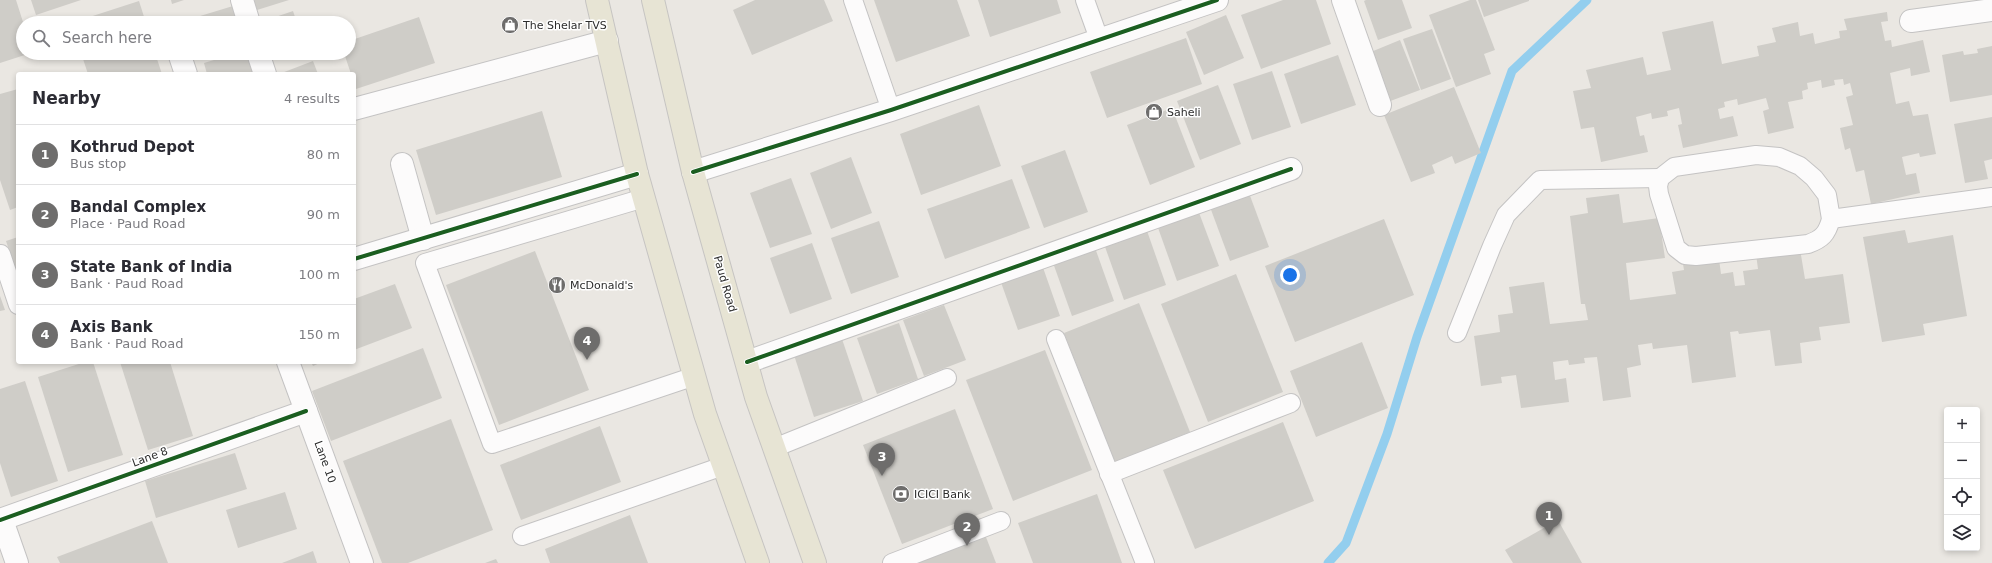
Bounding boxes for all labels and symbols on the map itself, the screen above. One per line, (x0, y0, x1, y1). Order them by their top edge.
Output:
shop icon: The Shelar TVS (500, 15, 520, 35)
place label: The Shelar TVS (522, 19, 607, 32)
shop icon: Saheli (1144, 102, 1164, 122)
place label: Saheli (1167, 106, 1201, 119)
street label: Paud Road (711, 254, 739, 314)
your location (1280, 265, 1300, 285)
restaurant icon: McDonald's (547, 275, 567, 295)
place label: McDonald's (570, 279, 634, 292)
pin: 4 (574, 327, 600, 360)
street label: Lane 10 (311, 439, 339, 485)
pin: 3 (869, 443, 895, 476)
street label: Lane 8 (130, 445, 170, 469)
bank icon: ICICI Bank (891, 484, 911, 504)
place label: ICICI Bank (914, 488, 971, 501)
pin: 1 (1536, 502, 1562, 535)
pin: 2 (954, 513, 980, 546)

